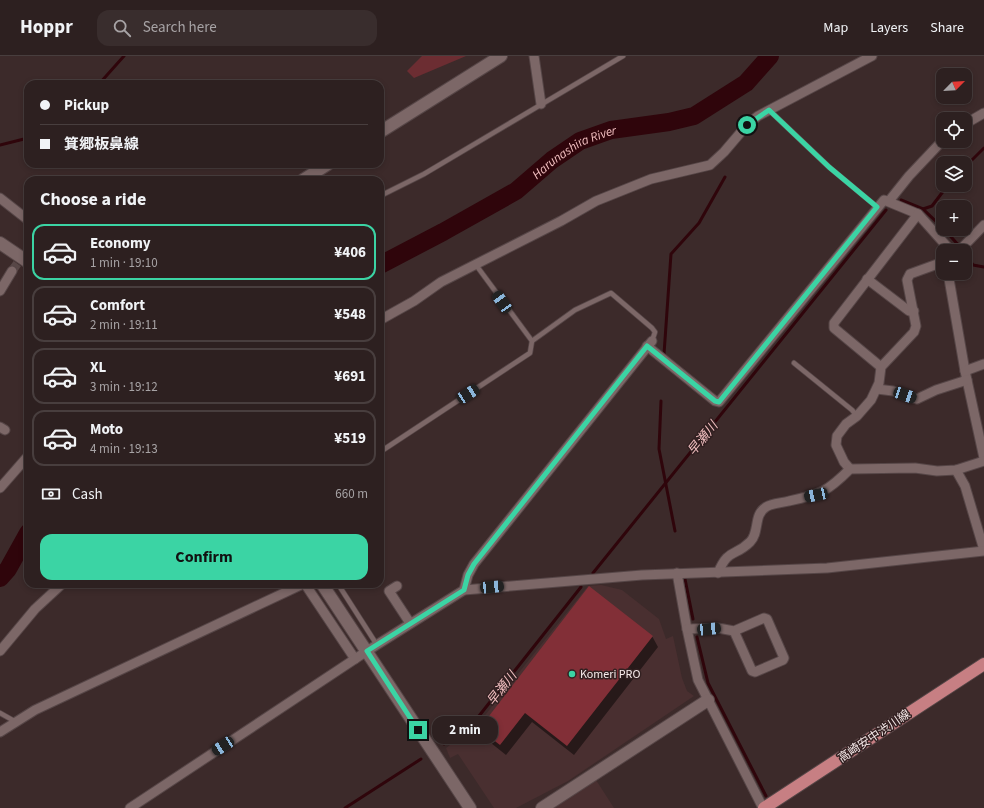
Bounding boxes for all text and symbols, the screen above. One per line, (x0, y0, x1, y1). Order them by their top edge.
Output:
search box (97, 10, 377, 46)
text: Hoppr (20, 14, 73, 41)
icon: search (111, 17, 133, 39)
text: Search here (143, 17, 217, 38)
text: Map (823, 18, 848, 38)
text: Layers (870, 18, 908, 38)
text: Share (930, 18, 964, 38)
north arrow (936, 68, 972, 104)
map controls (936, 68, 972, 280)
text: Pickup (64, 95, 109, 116)
button: locate (936, 112, 972, 148)
route start (738, 116, 756, 134)
water label: Harunashira River (528, 121, 618, 183)
text: 箕郷板鼻線 (64, 134, 139, 155)
button: layers (936, 156, 972, 192)
text: Choose a ride (40, 187, 146, 212)
button: + (936, 200, 972, 236)
text: Economy (90, 233, 151, 254)
icon: car (42, 234, 78, 270)
text: ¥406 (334, 242, 366, 263)
button: − (936, 244, 972, 280)
text: 1 min · 19:10 (90, 254, 158, 272)
car (490, 289, 514, 315)
text: Comfort (90, 295, 145, 316)
icon: car (42, 296, 78, 332)
text: ¥548 (334, 304, 366, 325)
text: 2 min · 19:11 (90, 316, 158, 334)
text: XL (90, 357, 106, 378)
icon: car (42, 358, 78, 394)
text: ¥691 (334, 366, 366, 387)
text: 3 min · 19:12 (90, 378, 158, 396)
car (455, 382, 481, 406)
car (892, 385, 918, 405)
water label: 早瀬川 (684, 416, 723, 459)
text: Moto (90, 419, 123, 440)
icon: car (42, 420, 78, 456)
text: ¥519 (334, 428, 366, 449)
text: 4 min · 19:13 (90, 440, 158, 458)
icon: cash (40, 483, 62, 505)
text: Cash (72, 484, 103, 505)
text: 660 m (335, 485, 368, 503)
car (803, 487, 829, 503)
button: Confirm (40, 534, 368, 580)
car (480, 580, 504, 594)
car (697, 622, 721, 636)
water label: 早瀬川 (483, 666, 522, 710)
place label: Komeri PRO (580, 666, 640, 683)
marker: Komeri PRO (567, 669, 577, 679)
street label: 高崎安中渋川線 (835, 706, 914, 767)
callout: 2 min (432, 716, 498, 744)
route end (409, 721, 427, 739)
text: 2 min (449, 721, 481, 739)
car (210, 734, 236, 758)

